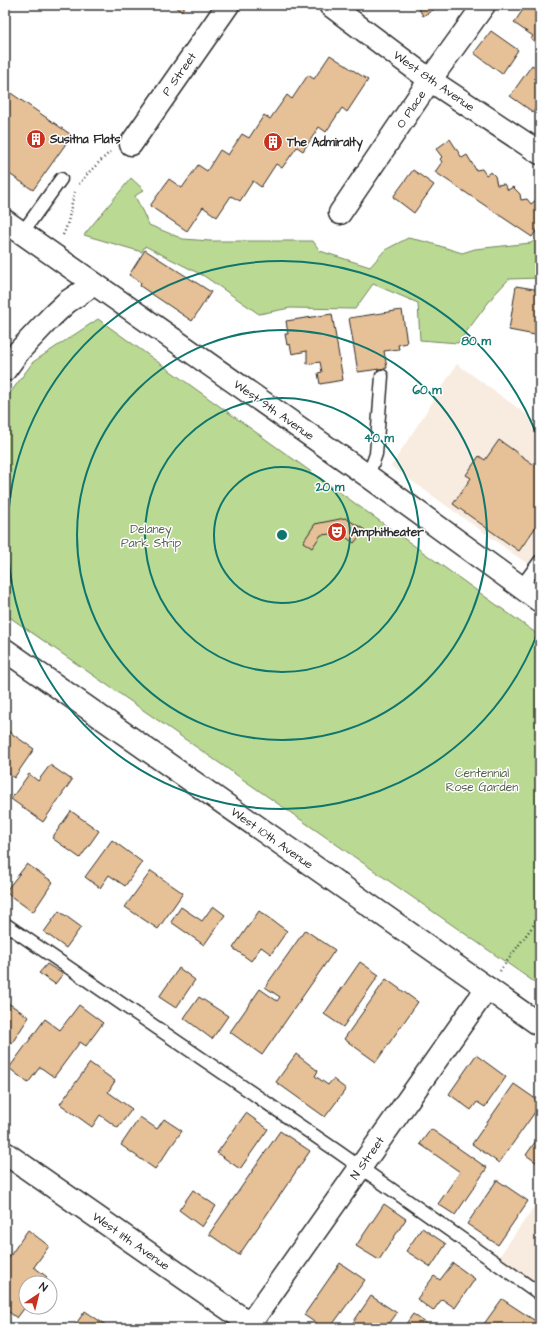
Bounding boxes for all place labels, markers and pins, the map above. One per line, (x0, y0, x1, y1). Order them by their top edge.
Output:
building icon: Susitna Flats (25, 128, 47, 150)
place label: Susitna Flats (49, 131, 121, 148)
building icon: The Admiralty (262, 131, 284, 153)
place label: The Admiralty (286, 134, 363, 152)
theatre icon: Amphitheater (326, 521, 348, 543)
place label: Amphitheater (351, 524, 424, 542)
centre of rings (275, 528, 289, 542)

